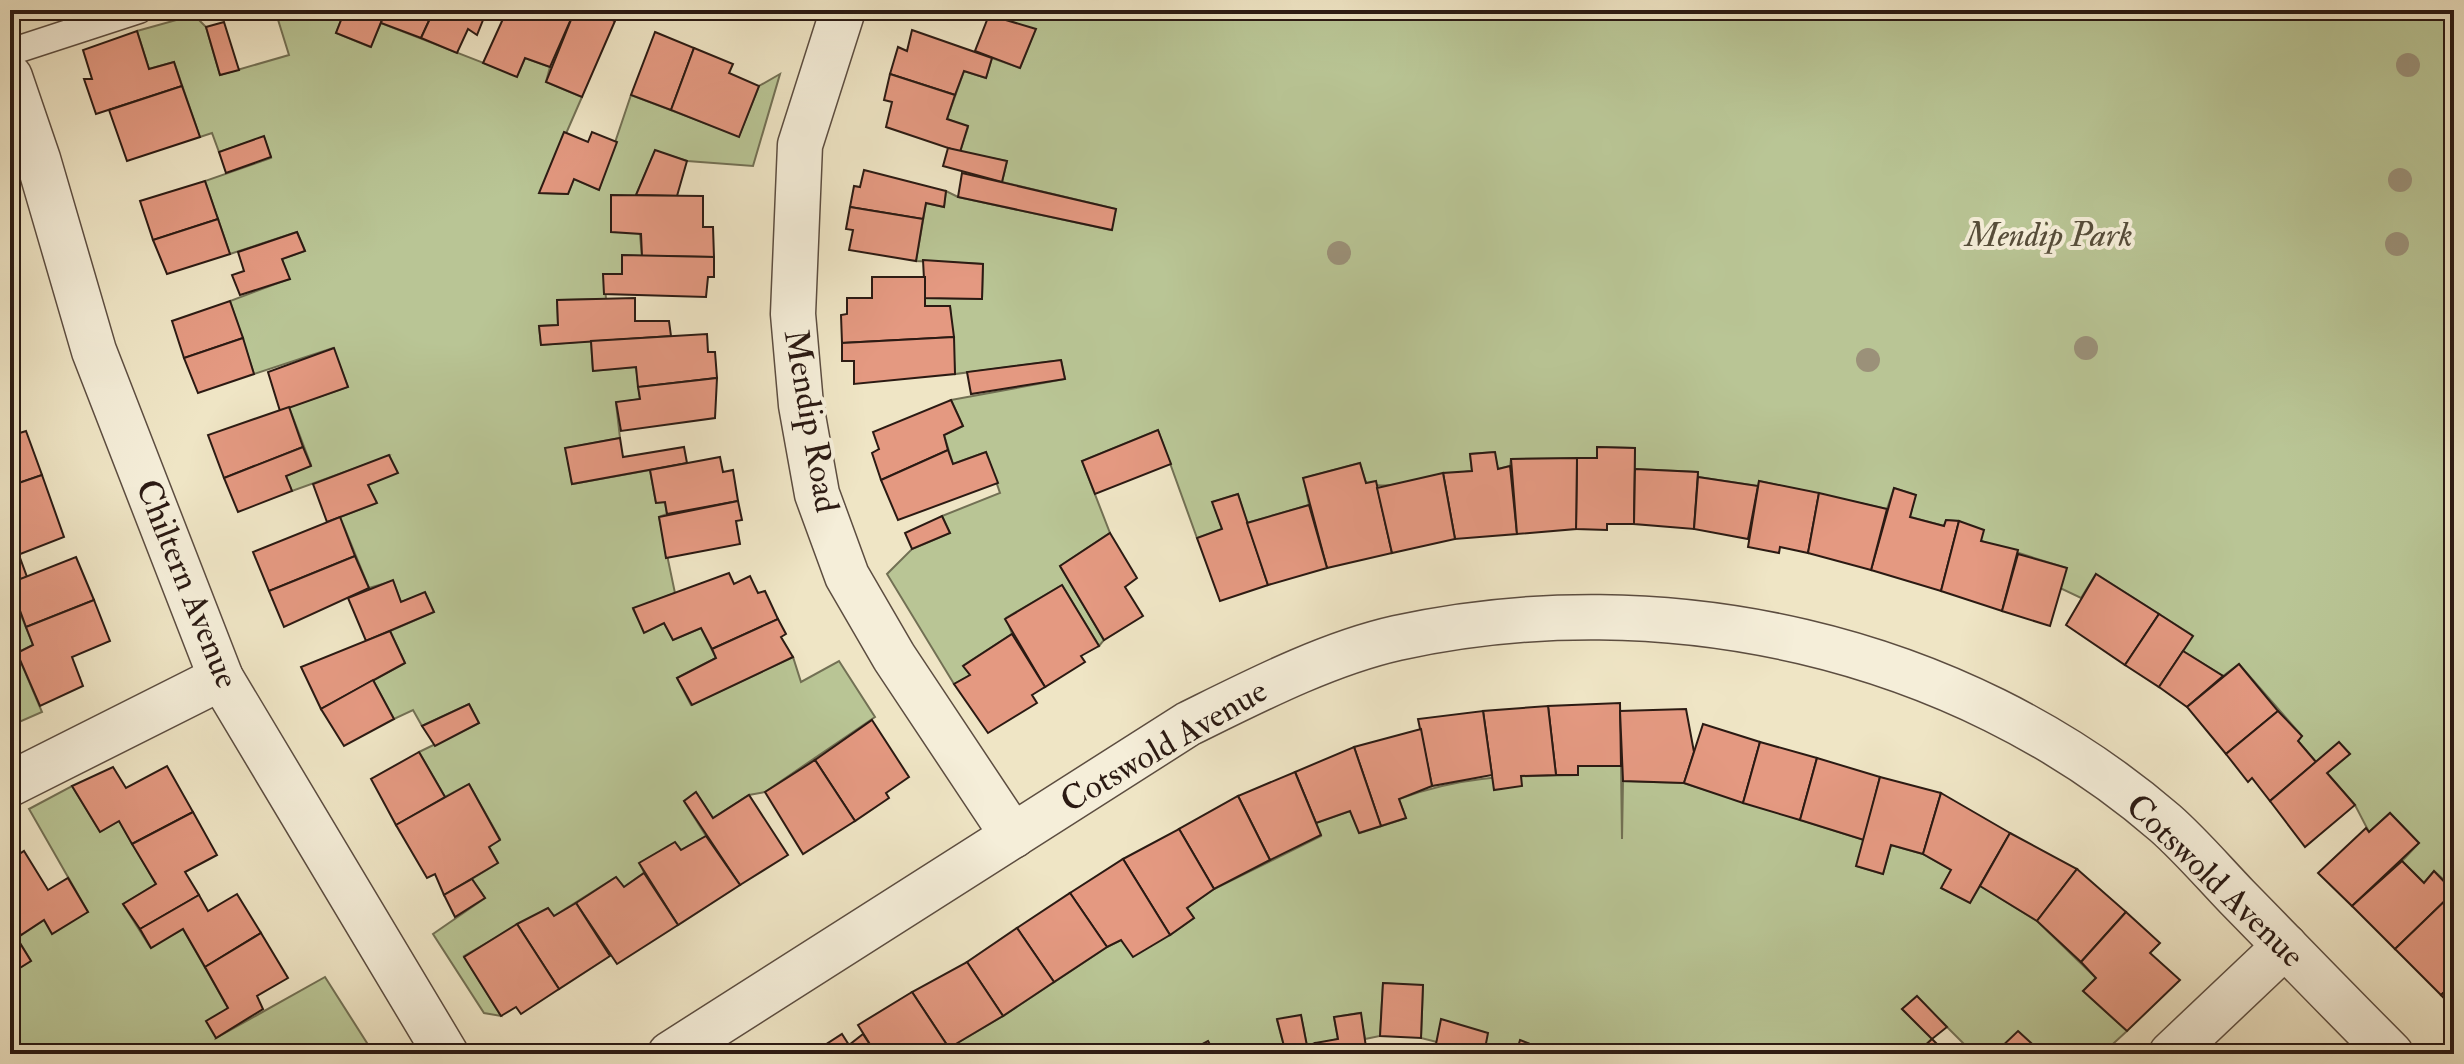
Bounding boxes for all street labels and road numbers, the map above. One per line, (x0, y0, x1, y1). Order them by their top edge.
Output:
street label: Mendip Road (774, 326, 848, 516)
street label: Chiltern Avenue (126, 473, 248, 695)
street label: Cotswold Avenue (1053, 669, 1275, 823)
street label: Cotswold Avenue (2117, 785, 2313, 977)

